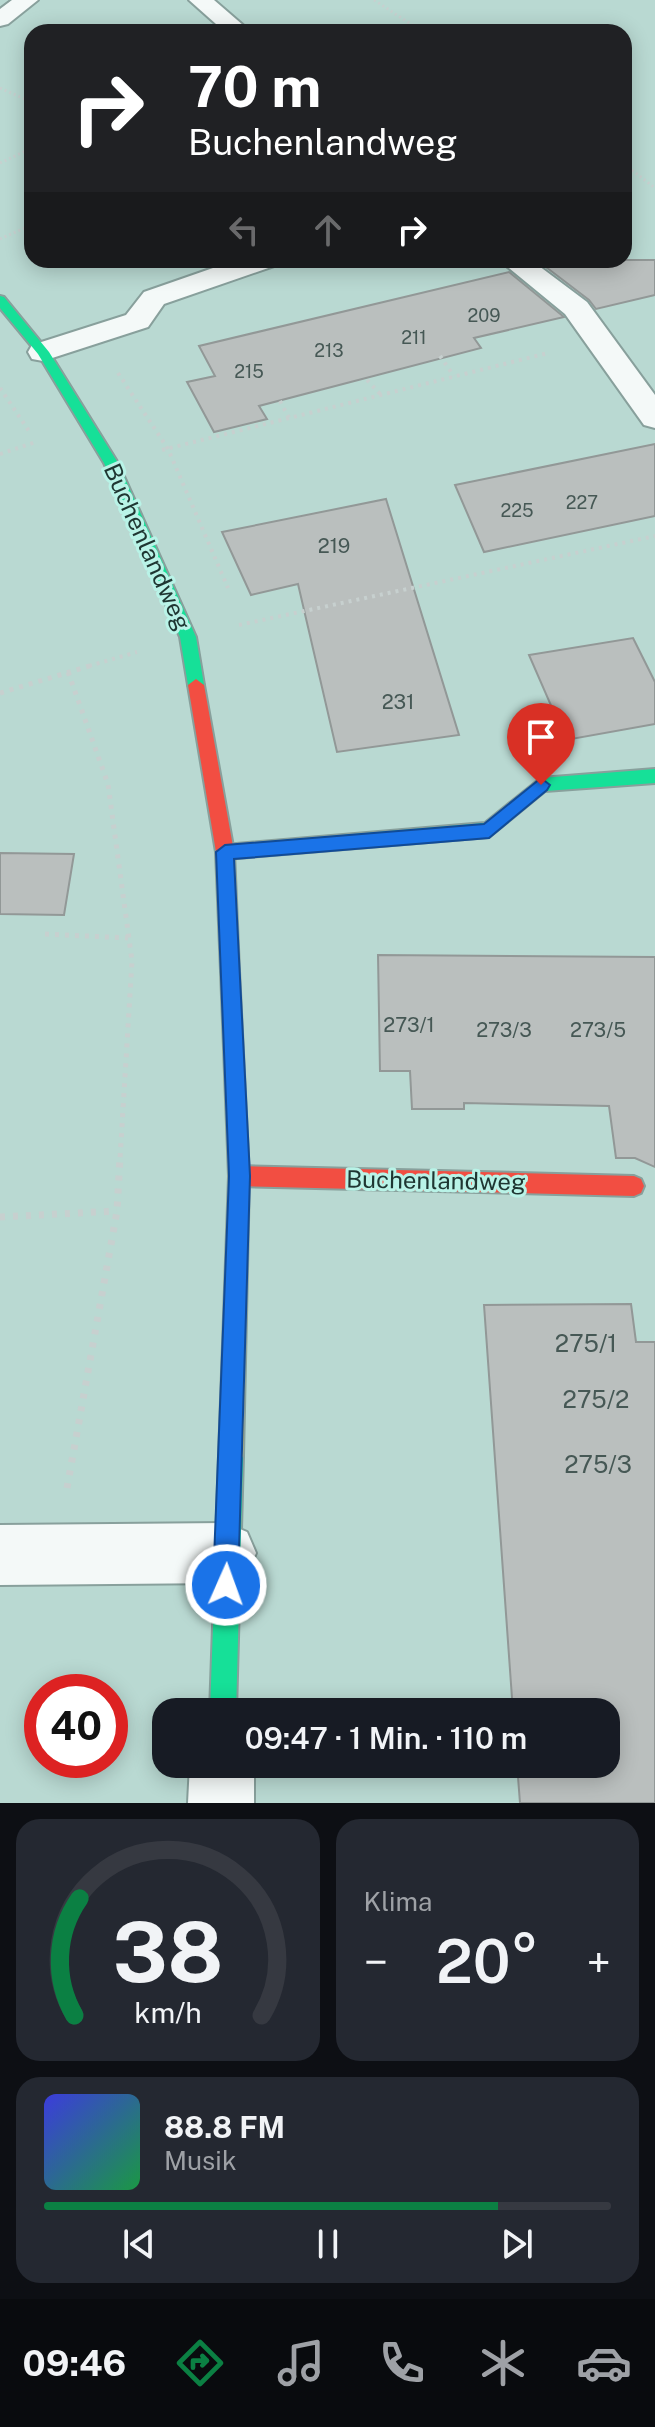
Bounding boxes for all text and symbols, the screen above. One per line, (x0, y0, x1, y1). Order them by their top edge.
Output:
text: 70 m (188, 54, 321, 120)
icon: right (56, 56, 160, 160)
text: Buchenlandweg (188, 121, 458, 163)
icon: left (222, 208, 266, 252)
icon: ahead (306, 208, 350, 252)
icon: right (390, 208, 434, 252)
house number: 209 (468, 305, 500, 326)
house number: 211 (401, 327, 427, 348)
house number: 213 (314, 340, 344, 361)
house number: 215 (234, 361, 264, 382)
street label: Buchenlandweg (99, 459, 197, 634)
house number: 227 (566, 492, 598, 513)
house number: 225 (501, 500, 534, 521)
house number: 219 (318, 534, 350, 558)
house number: 231 (382, 690, 414, 714)
pin (507, 703, 575, 785)
icon: arrive (519, 715, 563, 759)
house number: 273/1 (383, 1013, 435, 1037)
house number: 273/3 (476, 1018, 532, 1042)
house number: 273/5 (570, 1018, 626, 1042)
street label: Buchenlandweg (346, 1164, 526, 1196)
house number: 275/1 (555, 1329, 617, 1357)
house number: 275/2 (563, 1385, 629, 1413)
house number: 275/3 (564, 1450, 632, 1478)
position arrow (184, 1543, 268, 1627)
speed limit sign: 40 (24, 1674, 128, 1778)
text: 09:47 · 1 Min. · 110 m (245, 1720, 527, 1756)
text: Klima (364, 1886, 432, 1917)
text: 38 (112, 1903, 223, 2001)
text: 20° (436, 1926, 539, 1997)
text: − (364, 1936, 388, 1988)
text: + (587, 1936, 611, 1988)
text: km/h (134, 1996, 201, 2029)
text: 88.8 FM (164, 2109, 285, 2145)
text: Musik (164, 2145, 236, 2176)
icon: previous (117, 2222, 161, 2266)
icon: pause (306, 2222, 350, 2266)
icon: next (495, 2222, 539, 2266)
icon: directions (172, 2335, 228, 2391)
icon: music (273, 2335, 329, 2391)
icon: phone (374, 2335, 430, 2391)
icon: climate (475, 2335, 531, 2391)
icon: car (576, 2335, 632, 2391)
text: 09:46 (23, 2342, 126, 2384)

